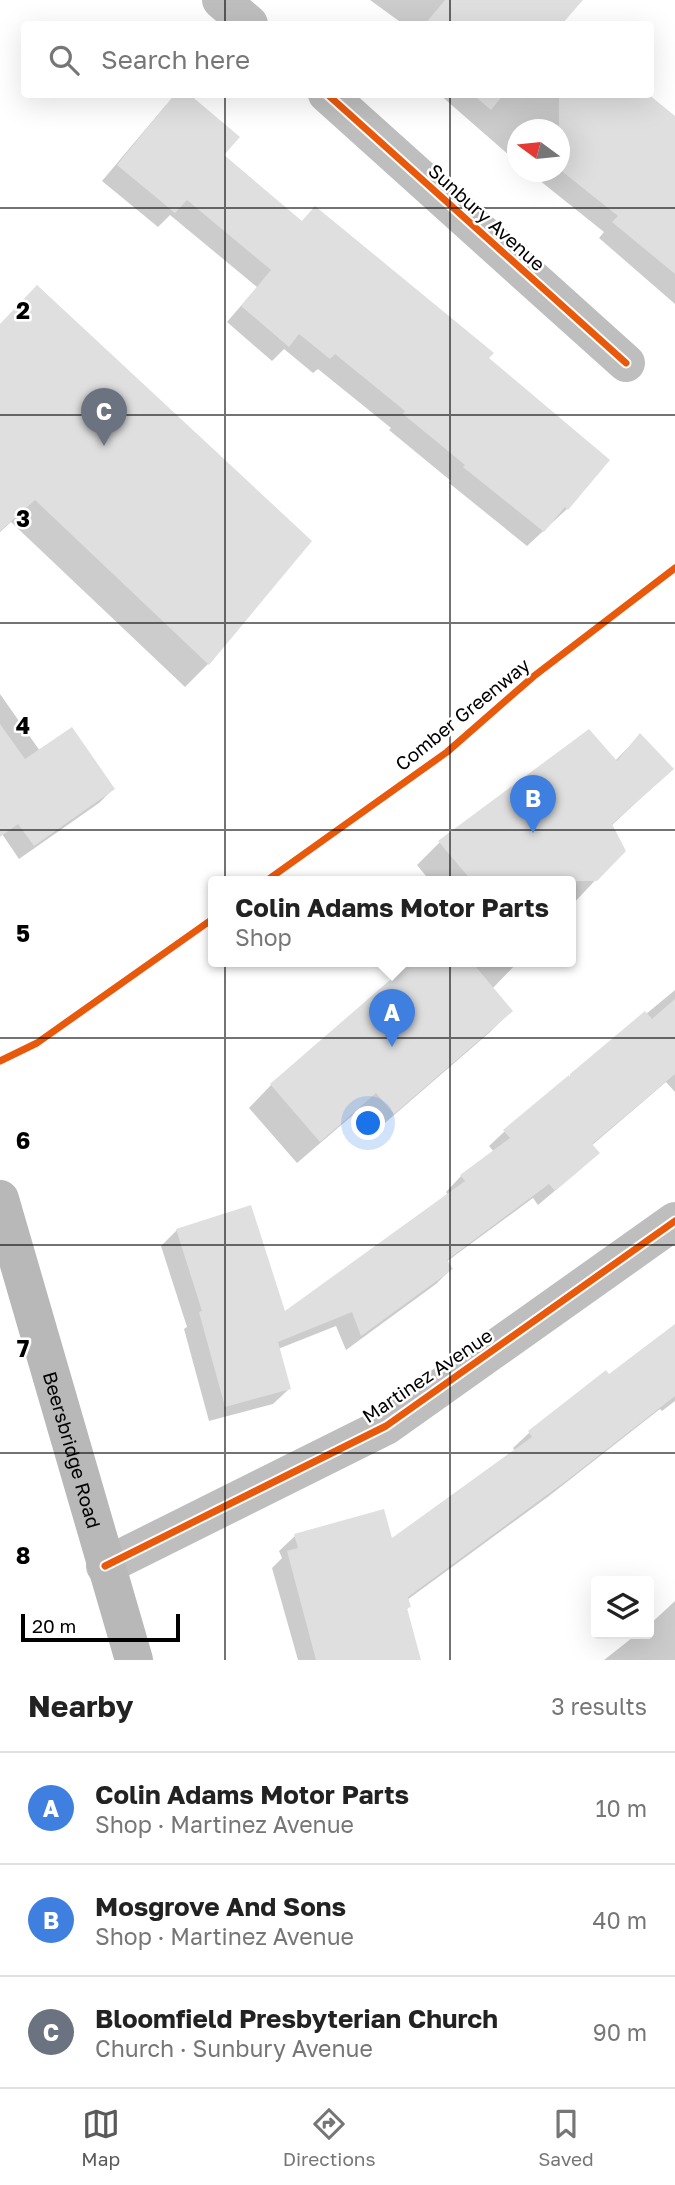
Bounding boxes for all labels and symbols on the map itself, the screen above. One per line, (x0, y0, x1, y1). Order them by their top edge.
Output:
north arrow (507, 119, 570, 182)
street label: Sunbury Avenue (424, 159, 550, 275)
text: 2 (16, 296, 30, 324)
pin: C (81, 388, 127, 446)
text: 3 (16, 504, 30, 532)
street label: Comber Greenway (390, 653, 534, 775)
text: 4 (16, 711, 30, 739)
pin: B (510, 775, 556, 833)
text: 5 (16, 919, 30, 947)
pin: A (369, 989, 415, 1047)
your location (351, 1106, 385, 1140)
text: 6 (16, 1126, 30, 1154)
street label: Martinez Avenue (358, 1323, 496, 1427)
text: 7 (17, 1334, 29, 1362)
street label: Beersbridge Road (39, 1369, 107, 1531)
text: 8 (16, 1541, 30, 1569)
scale bar (21, 1611, 180, 1643)

